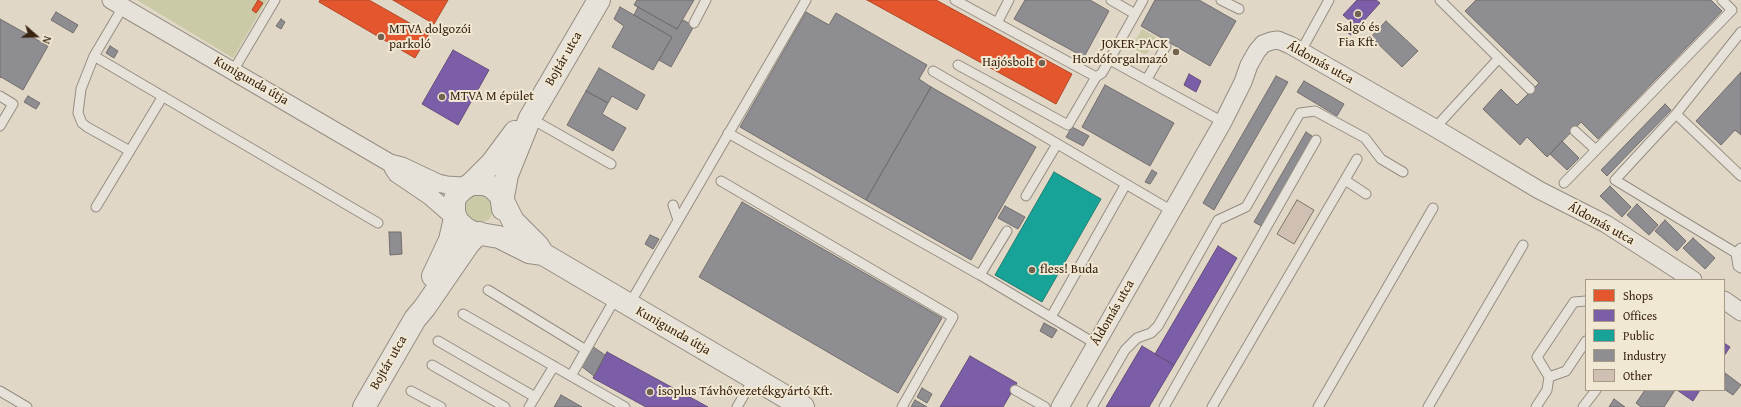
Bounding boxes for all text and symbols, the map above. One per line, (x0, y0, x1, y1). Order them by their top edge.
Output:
marker: Salgó és Fia Kft. (1353, 9, 1363, 19)
north arrow (16, 16, 56, 56)
place label: Salgó és Fia Kft. (1336, 20, 1380, 51)
place label: MTVA dolgozói parkoló (389, 22, 471, 53)
street label: Bojtár utca (542, 29, 586, 89)
marker: MTVA dolgozói parkoló (376, 32, 386, 42)
text: N (39, 34, 56, 46)
place label: JOKER-PACK Hordóforgalmazó (1072, 37, 1168, 68)
street label: Áldomás utca (1284, 38, 1356, 88)
marker: JOKER-PACK Hordóforgalmazó (1171, 47, 1181, 57)
street label: Kunigunda útja (211, 53, 291, 109)
place label: Hajósbolt (982, 55, 1034, 71)
marker: Hajósbolt (1037, 58, 1047, 68)
place label: MTVA M épület (450, 89, 534, 105)
marker: MTVA M épület (437, 92, 447, 102)
street label: Áldomás utca (1565, 199, 1637, 249)
place label: fless! Buda (1040, 262, 1098, 278)
marker: fless! Buda (1027, 265, 1037, 275)
street label: Áldomás utca (1088, 277, 1138, 349)
legend (1585, 279, 1725, 391)
text: Shops (1623, 287, 1653, 304)
street label: Kunigunda útja (633, 303, 713, 359)
text: Offices (1623, 307, 1657, 324)
text: Public (1623, 327, 1654, 344)
street label: Bojtár utca (367, 333, 411, 393)
text: Industry (1623, 347, 1666, 364)
text: Other (1623, 367, 1652, 384)
place label: isoplus Távhővezetékgyártó Kft. (658, 384, 832, 400)
marker: isoplus Távhővezetékgyártó Kft. (645, 387, 655, 397)

